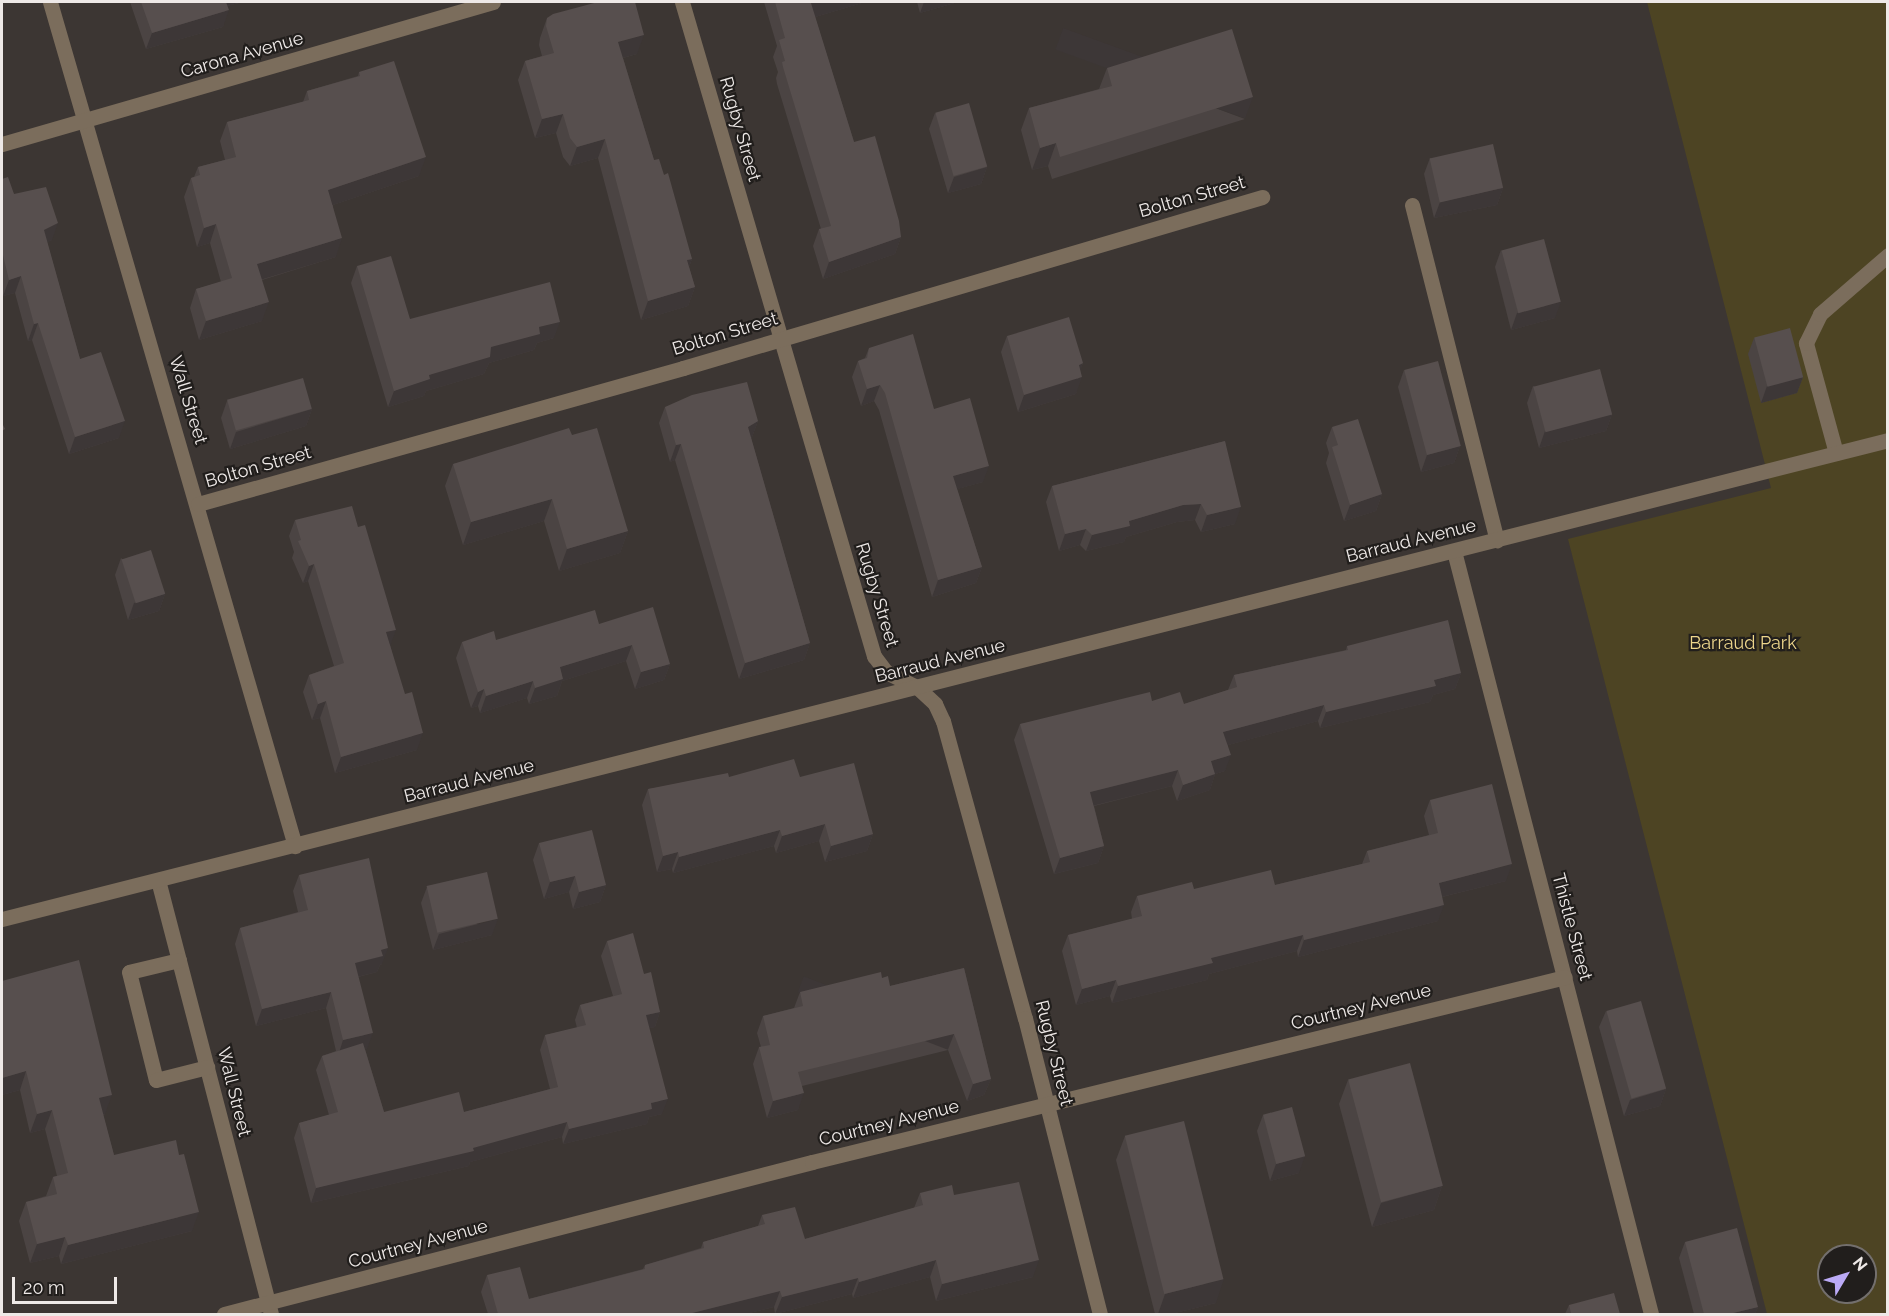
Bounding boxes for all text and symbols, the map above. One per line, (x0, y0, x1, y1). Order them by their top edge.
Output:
street label: Carona Avenue (178, 27, 306, 83)
street label: Rugby Street (715, 74, 765, 184)
street label: Bolton Street (1137, 172, 1247, 222)
street label: Bolton Street (670, 308, 780, 360)
street label: Wall Street (164, 353, 212, 447)
street label: Bolton Street (203, 442, 313, 492)
street label: Barraud Avenue (1343, 514, 1479, 568)
street label: Rugby Street (851, 540, 903, 650)
park label: Barraud Park (1689, 632, 1797, 654)
street label: Barraud Avenue (872, 634, 1008, 688)
street label: Barraud Avenue (401, 754, 537, 808)
street label: Thistle Street (1547, 871, 1597, 983)
street label: Courtney Avenue (1288, 979, 1434, 1035)
street label: Rugby Street (1030, 998, 1078, 1108)
street label: Wall Street (212, 1045, 256, 1139)
street label: Courtney Avenue (816, 1095, 962, 1151)
street label: Courtney Avenue (345, 1215, 491, 1273)
north arrow (1817, 1244, 1877, 1304)
text: N (1849, 1253, 1871, 1275)
scale bar (15, 1265, 120, 1303)
text: 20 m (23, 1277, 65, 1298)

